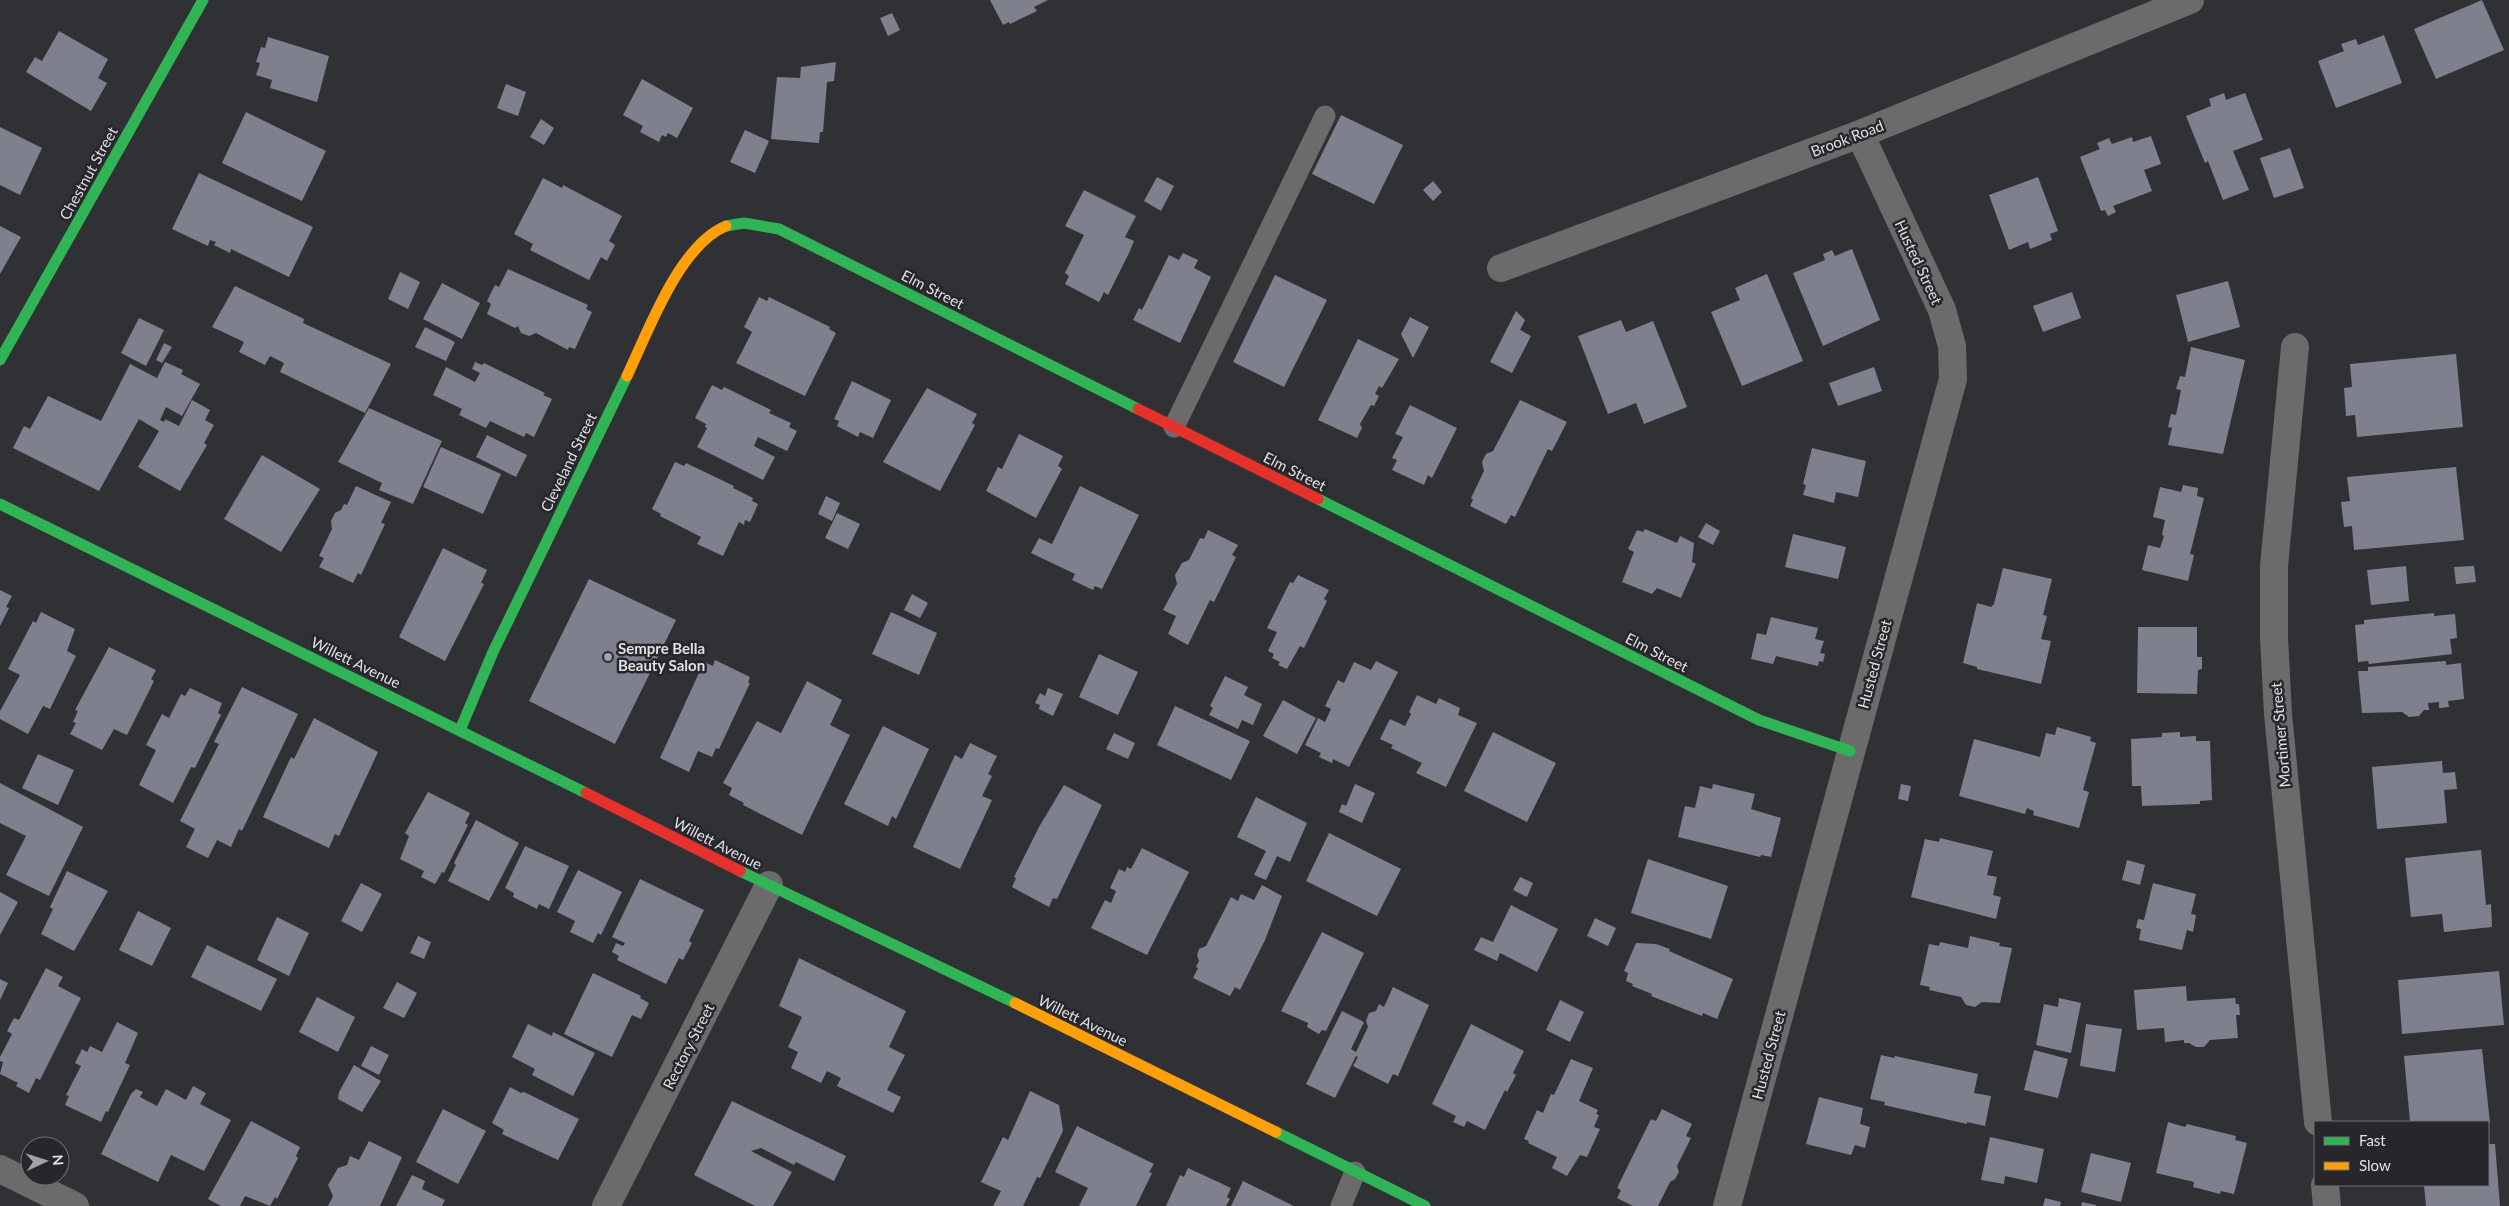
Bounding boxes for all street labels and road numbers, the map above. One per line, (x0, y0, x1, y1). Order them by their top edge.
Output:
street label: Brook Road (1808, 116, 1886, 160)
street label: Chestnut Street (55, 123, 121, 223)
street label: Husted Street (1892, 217, 1947, 308)
street label: Elm Street (899, 266, 968, 313)
street label: Cleveland Street (536, 409, 600, 514)
street label: Elm Street (1261, 448, 1330, 495)
street label: Husted Street (1854, 617, 1895, 710)
street label: Elm Street (1623, 629, 1692, 676)
street label: Willett Avenue (308, 633, 404, 691)
street label: Mortimer Street (2266, 681, 2294, 788)
street label: Willett Avenue (671, 813, 765, 873)
street label: Willett Avenue (1035, 991, 1131, 1049)
street label: Rectory Street (659, 999, 718, 1092)
street label: Husted Street (1748, 1008, 1789, 1101)

